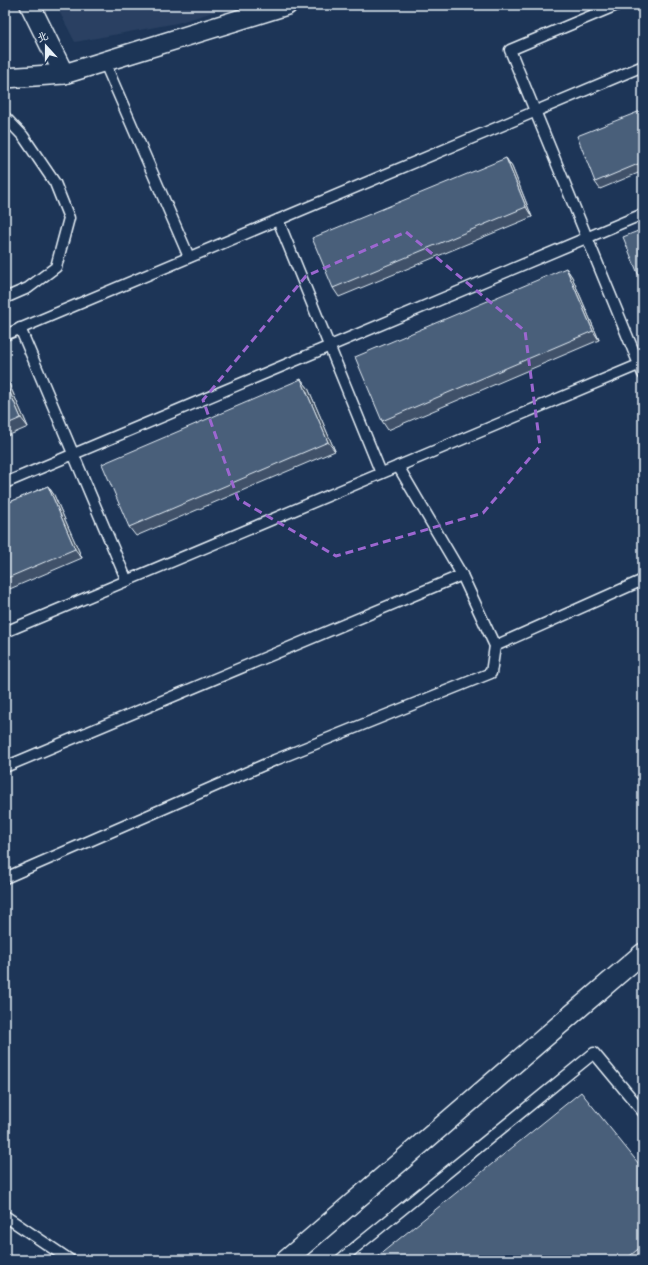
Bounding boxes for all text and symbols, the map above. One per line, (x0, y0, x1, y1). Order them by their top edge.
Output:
north arrow (26, 26, 66, 66)
text: 北 (35, 28, 50, 45)

